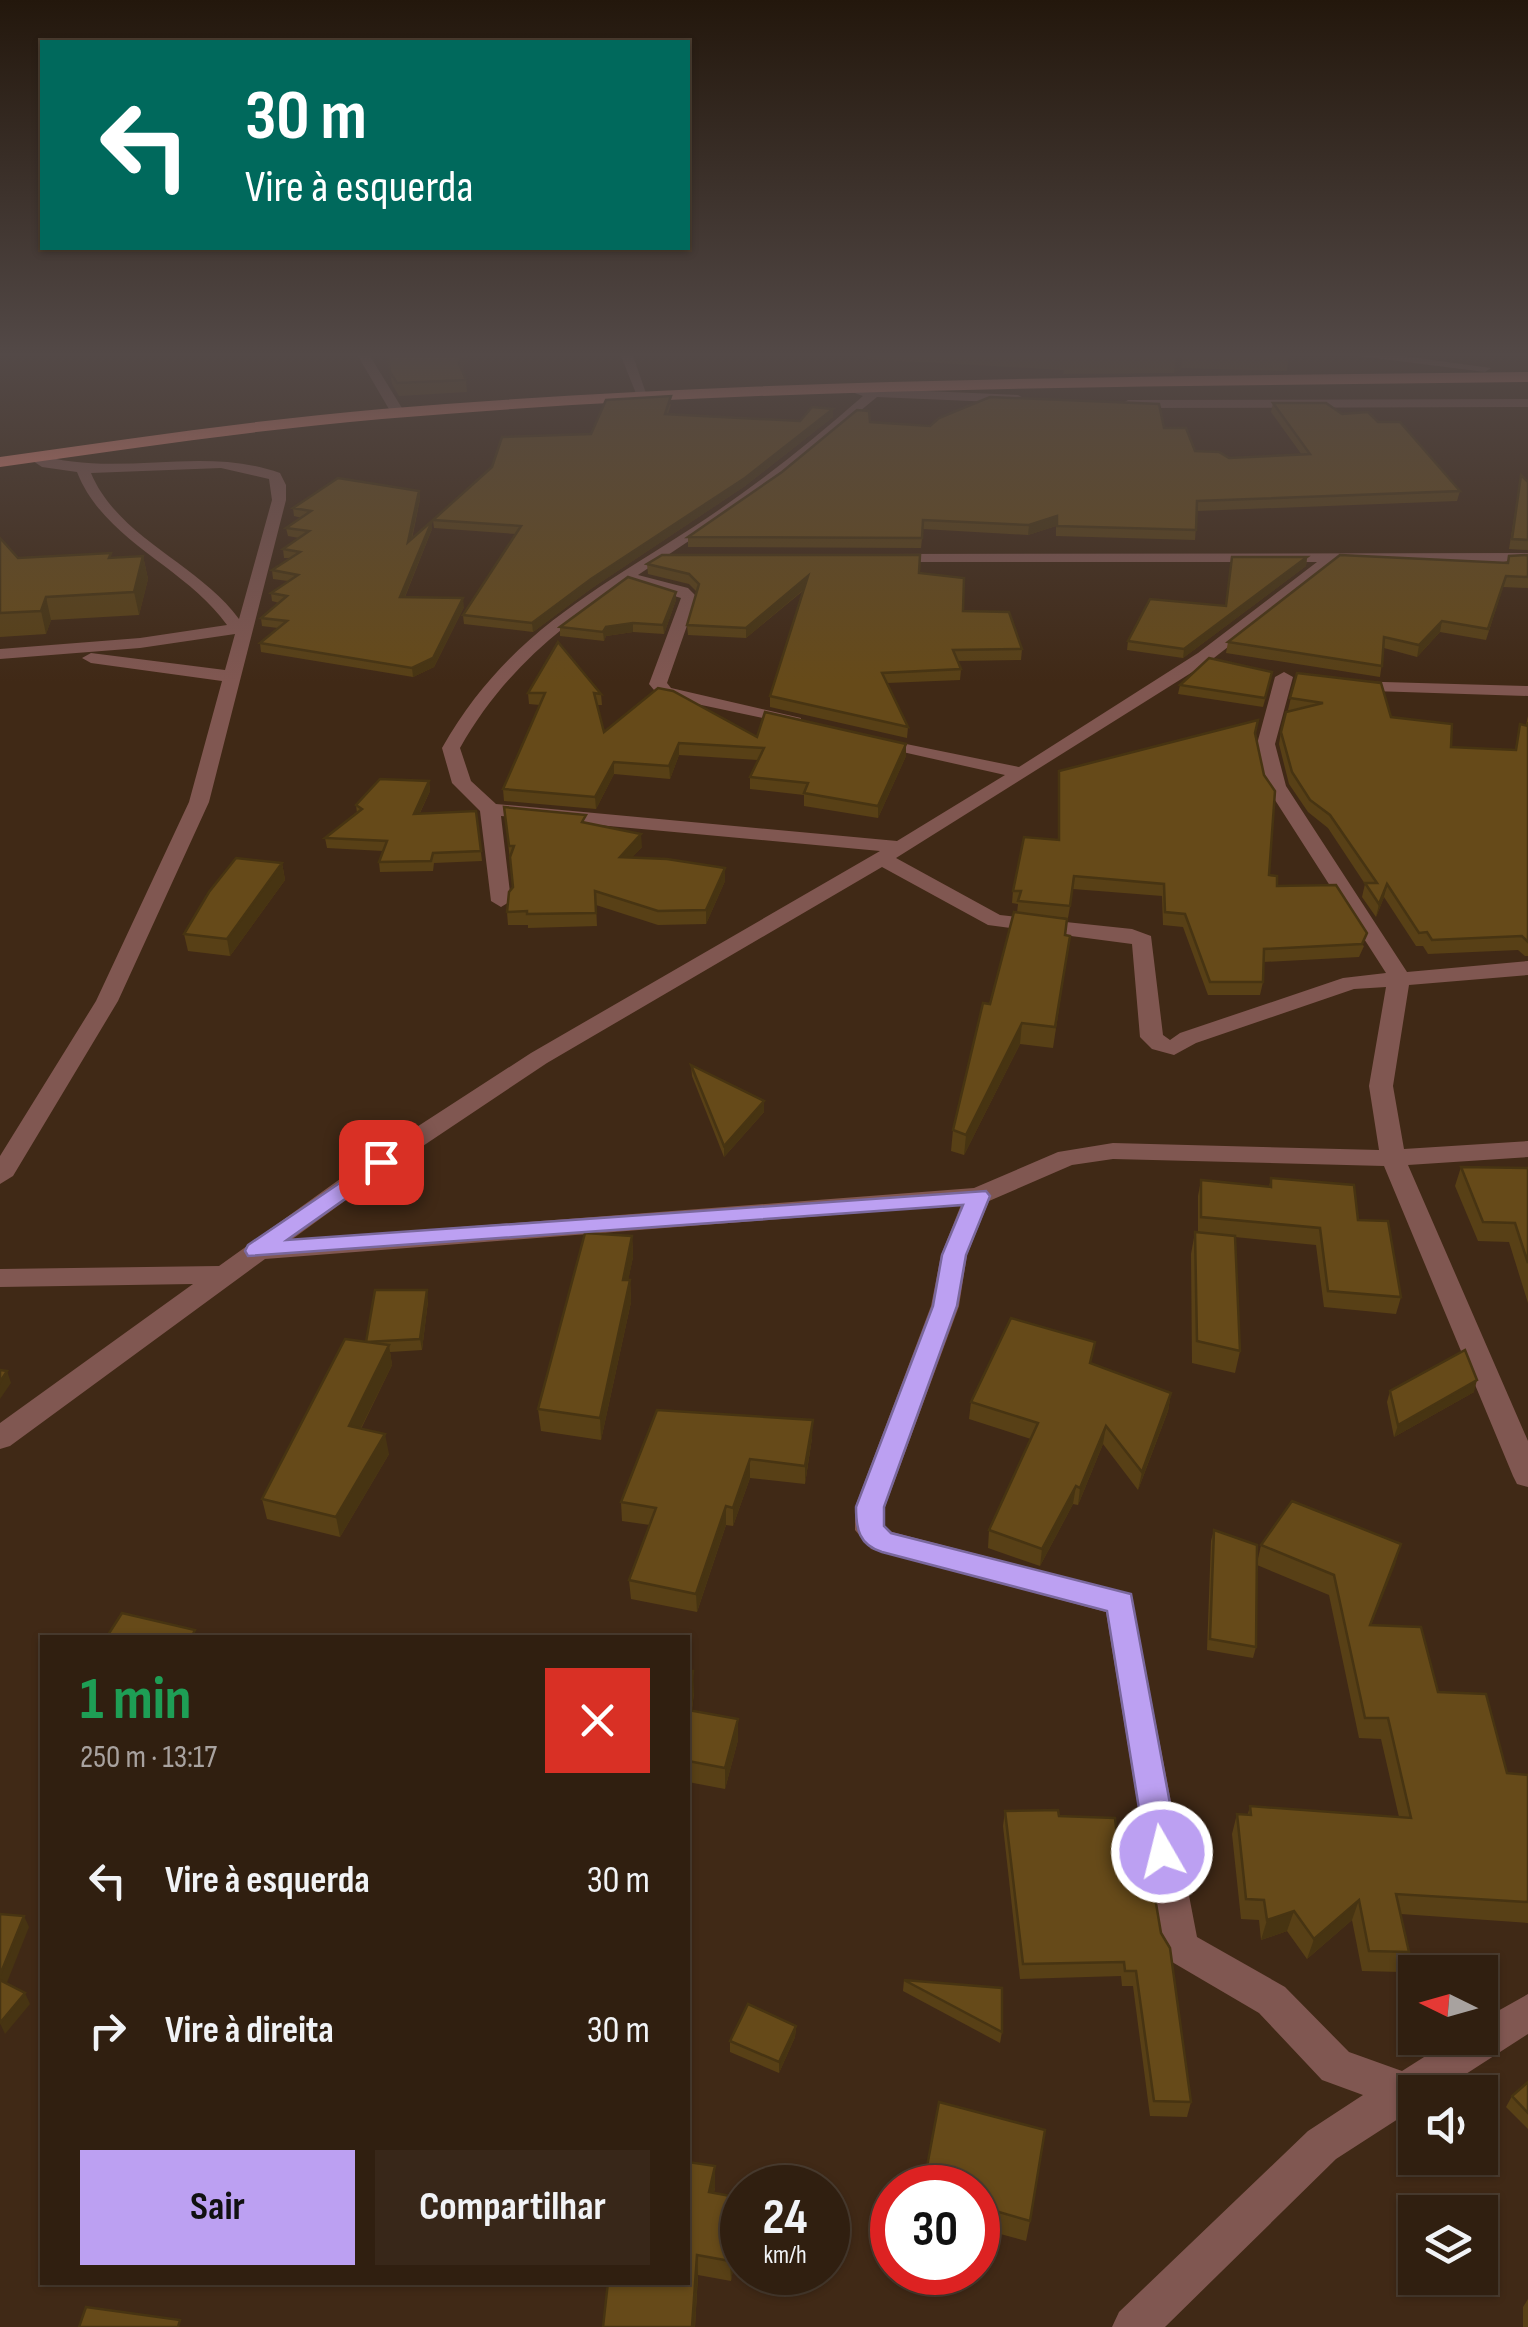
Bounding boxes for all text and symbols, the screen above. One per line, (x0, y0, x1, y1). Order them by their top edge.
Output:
text: 30 m (245, 75, 367, 159)
icon: left (80, 80, 210, 210)
text: Vire à esquerda (245, 160, 474, 215)
pin (339, 1120, 424, 1205)
icon: arrive (354, 1135, 409, 1190)
text: 1 min (80, 1664, 192, 1736)
button: close (545, 1668, 650, 1773)
text: 250 m · 13:17 (80, 1738, 217, 1777)
position arrow (1110, 1800, 1214, 1904)
icon: left (80, 1853, 135, 1908)
text: Vire à esquerda (165, 1858, 370, 1903)
text: 30 m (587, 1858, 650, 1903)
north arrow (1398, 1955, 1498, 2055)
map controls (1398, 1955, 1498, 2295)
icon: right (80, 2003, 135, 2058)
text: Vire à direita (165, 2008, 334, 2053)
text: 30 m (587, 2008, 650, 2053)
button: sound (1398, 2075, 1498, 2175)
button: Sair (80, 2150, 355, 2265)
button: Compartilhar (375, 2150, 650, 2265)
speed limit sign: 30 (870, 2165, 1000, 2295)
text: 24 (763, 2188, 807, 2248)
button: layers (1398, 2195, 1498, 2295)
text: km/h (763, 2240, 807, 2271)

